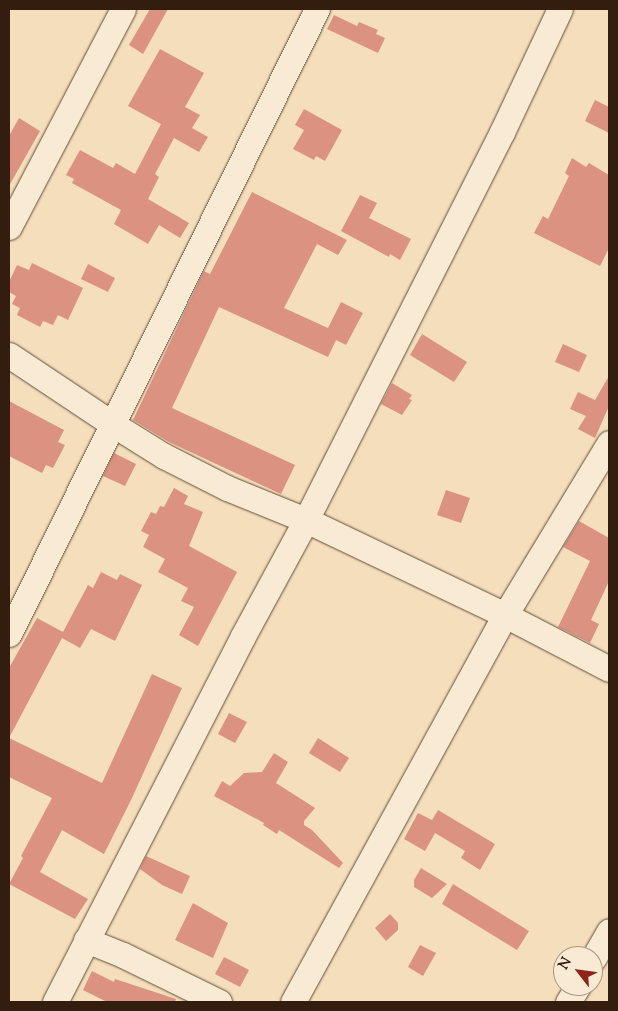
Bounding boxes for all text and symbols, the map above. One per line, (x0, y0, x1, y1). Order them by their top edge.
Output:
north arrow (553, 946, 603, 996)
text: N (554, 954, 577, 974)

